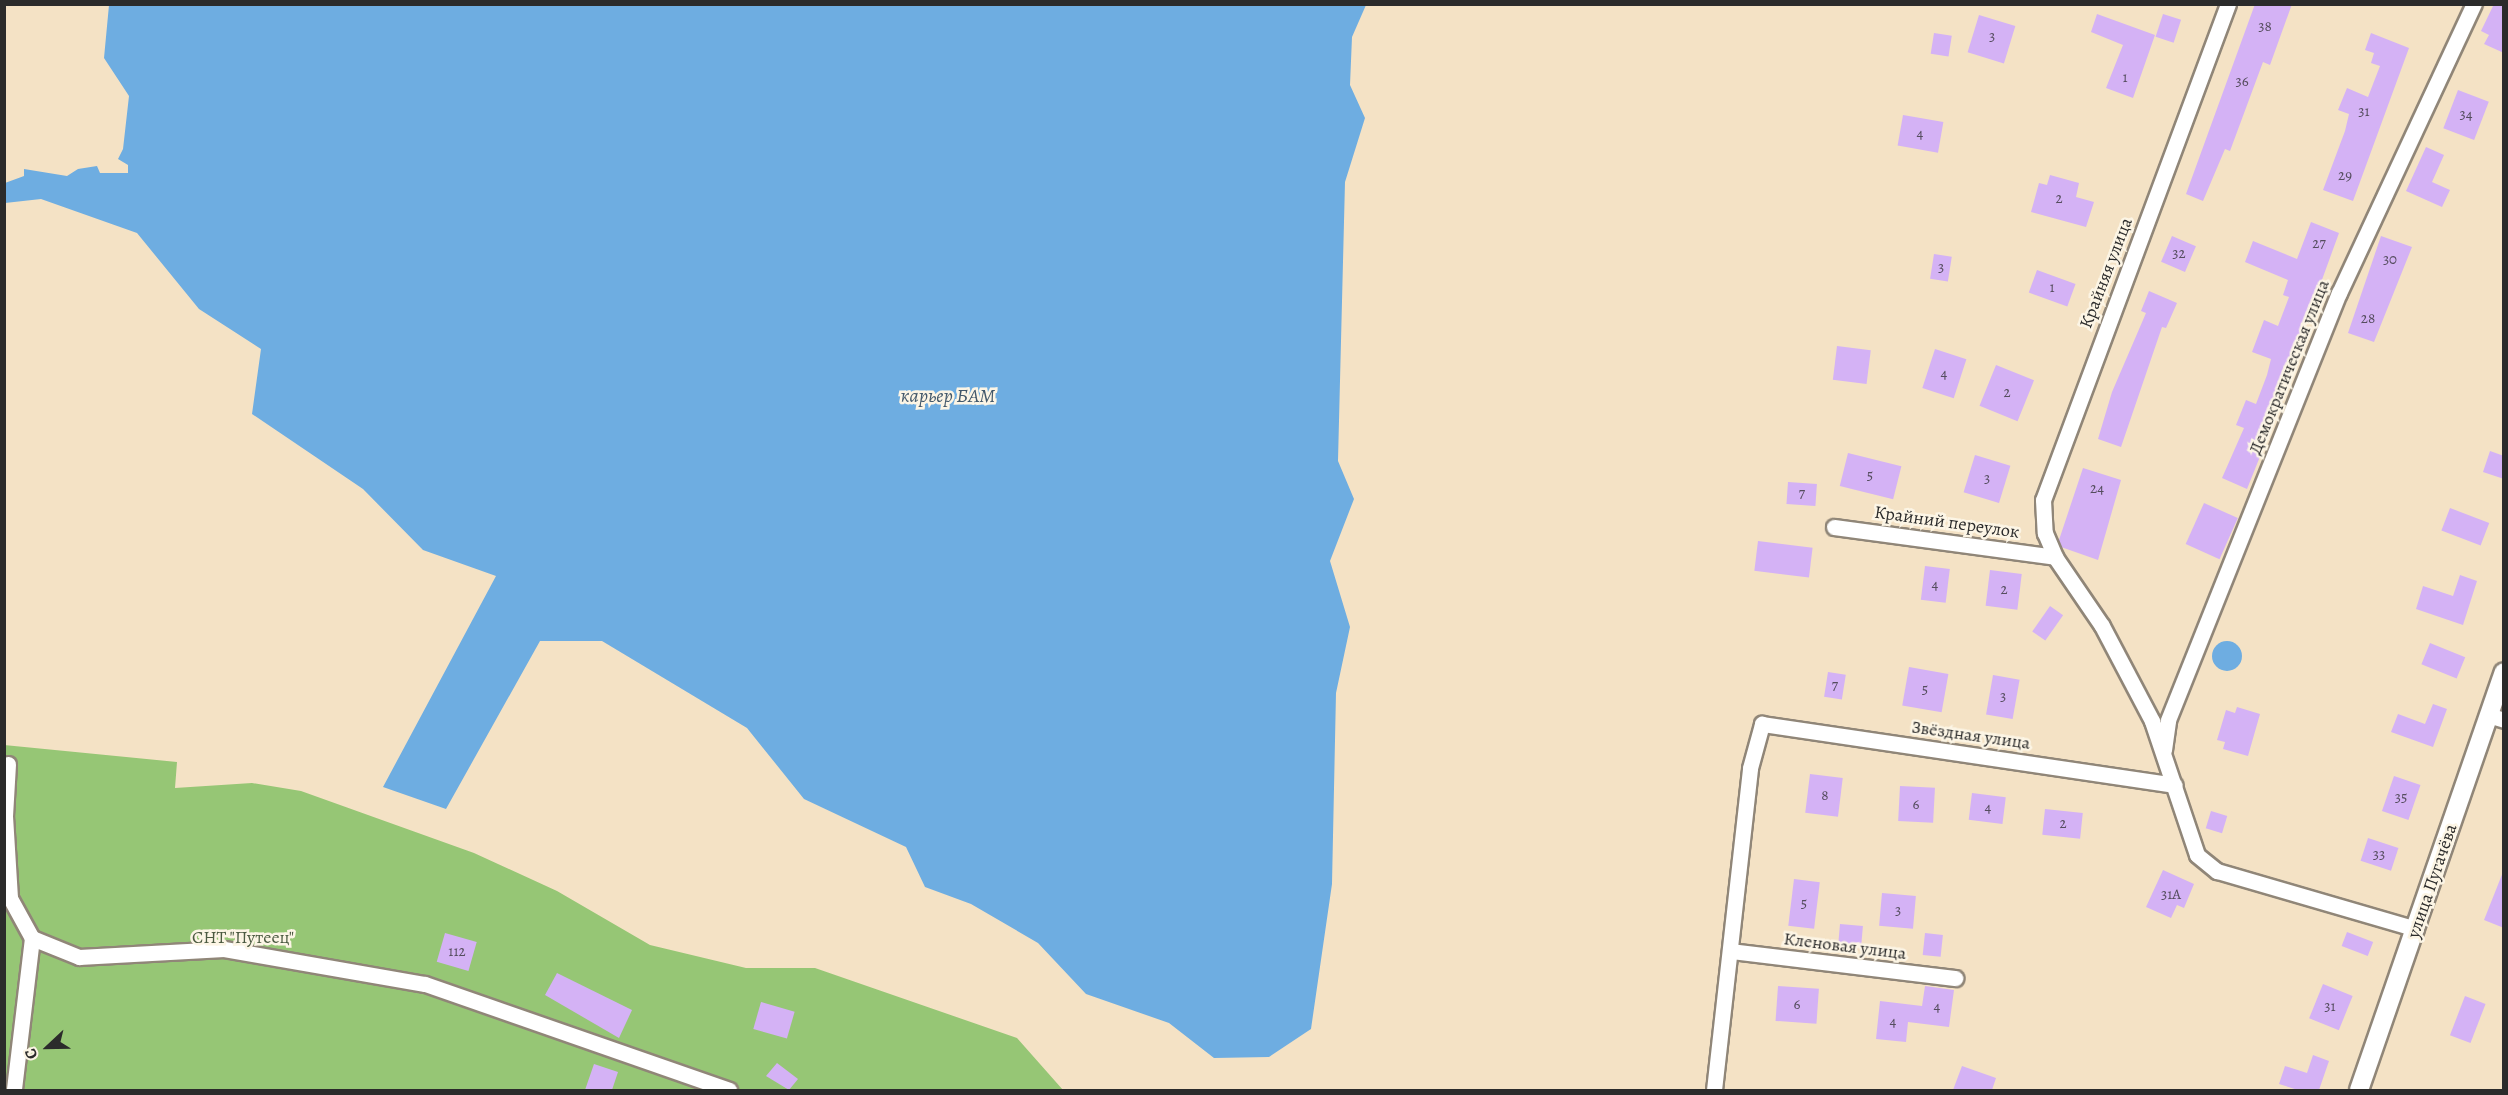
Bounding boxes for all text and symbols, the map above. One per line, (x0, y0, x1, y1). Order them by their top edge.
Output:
house number: 38 (2258, 18, 2272, 36)
house number: 3 (1989, 28, 1995, 46)
house number: 1 (2122, 69, 2128, 87)
house number: 36 (2235, 73, 2249, 91)
house number: 31 (2358, 103, 2370, 121)
house number: 34 (2459, 106, 2473, 124)
house number: 4 (1917, 125, 1923, 143)
house number: 29 (2338, 167, 2352, 185)
house number: 2 (2055, 190, 2063, 208)
street label: Крайняя улица (2075, 215, 2137, 331)
house number: 27 (2312, 235, 2326, 253)
house number: 32 (2172, 245, 2186, 263)
house number: 30 (2383, 251, 2397, 269)
house number: 3 (1938, 259, 1944, 277)
street label: Демократическая улица (2244, 276, 2334, 458)
house number: 1 (2049, 279, 2055, 297)
house number: 28 (2361, 310, 2375, 328)
house number: 4 (1941, 365, 1947, 383)
water label: карьер БАМ (900, 383, 996, 407)
house number: 2 (2003, 384, 2011, 402)
house number: 5 (1867, 467, 1873, 485)
house number: 3 (1984, 470, 1990, 488)
house number: 24 (2090, 480, 2104, 498)
house number: 7 (1799, 485, 1805, 503)
street label: Крайний переулок (1873, 501, 2021, 543)
house number: 4 (1932, 576, 1938, 594)
house number: 2 (2000, 581, 2008, 599)
house number: 7 (1832, 677, 1838, 695)
house number: 5 (1922, 681, 1928, 699)
house number: 3 (2000, 688, 2006, 706)
street label: Звёздная улица (1910, 716, 2032, 754)
house number: 8 (1821, 787, 1829, 805)
house number: 35 (2395, 789, 2407, 807)
house number: 6 (1913, 796, 1919, 814)
house number: 4 (1985, 799, 1991, 817)
house number: 2 (2059, 815, 2067, 833)
street label: улица Пугачёва (2402, 821, 2462, 941)
house number: 33 (2373, 846, 2385, 864)
house number: 31А (2161, 886, 2181, 904)
house number: 5 (1801, 895, 1807, 913)
house number: 3 (1895, 902, 1901, 920)
park label: СНТ "Путеец" (192, 926, 294, 948)
street label: Кленовая улица (1783, 928, 1907, 964)
house number: 112 (448, 943, 466, 961)
house number: 6 (1794, 996, 1800, 1014)
house number: 4 (1934, 998, 1940, 1016)
house number: 31 (2324, 998, 2336, 1016)
house number: 4 (1890, 1013, 1896, 1031)
north arrow (18, 1017, 78, 1077)
text: С (19, 1045, 43, 1062)

